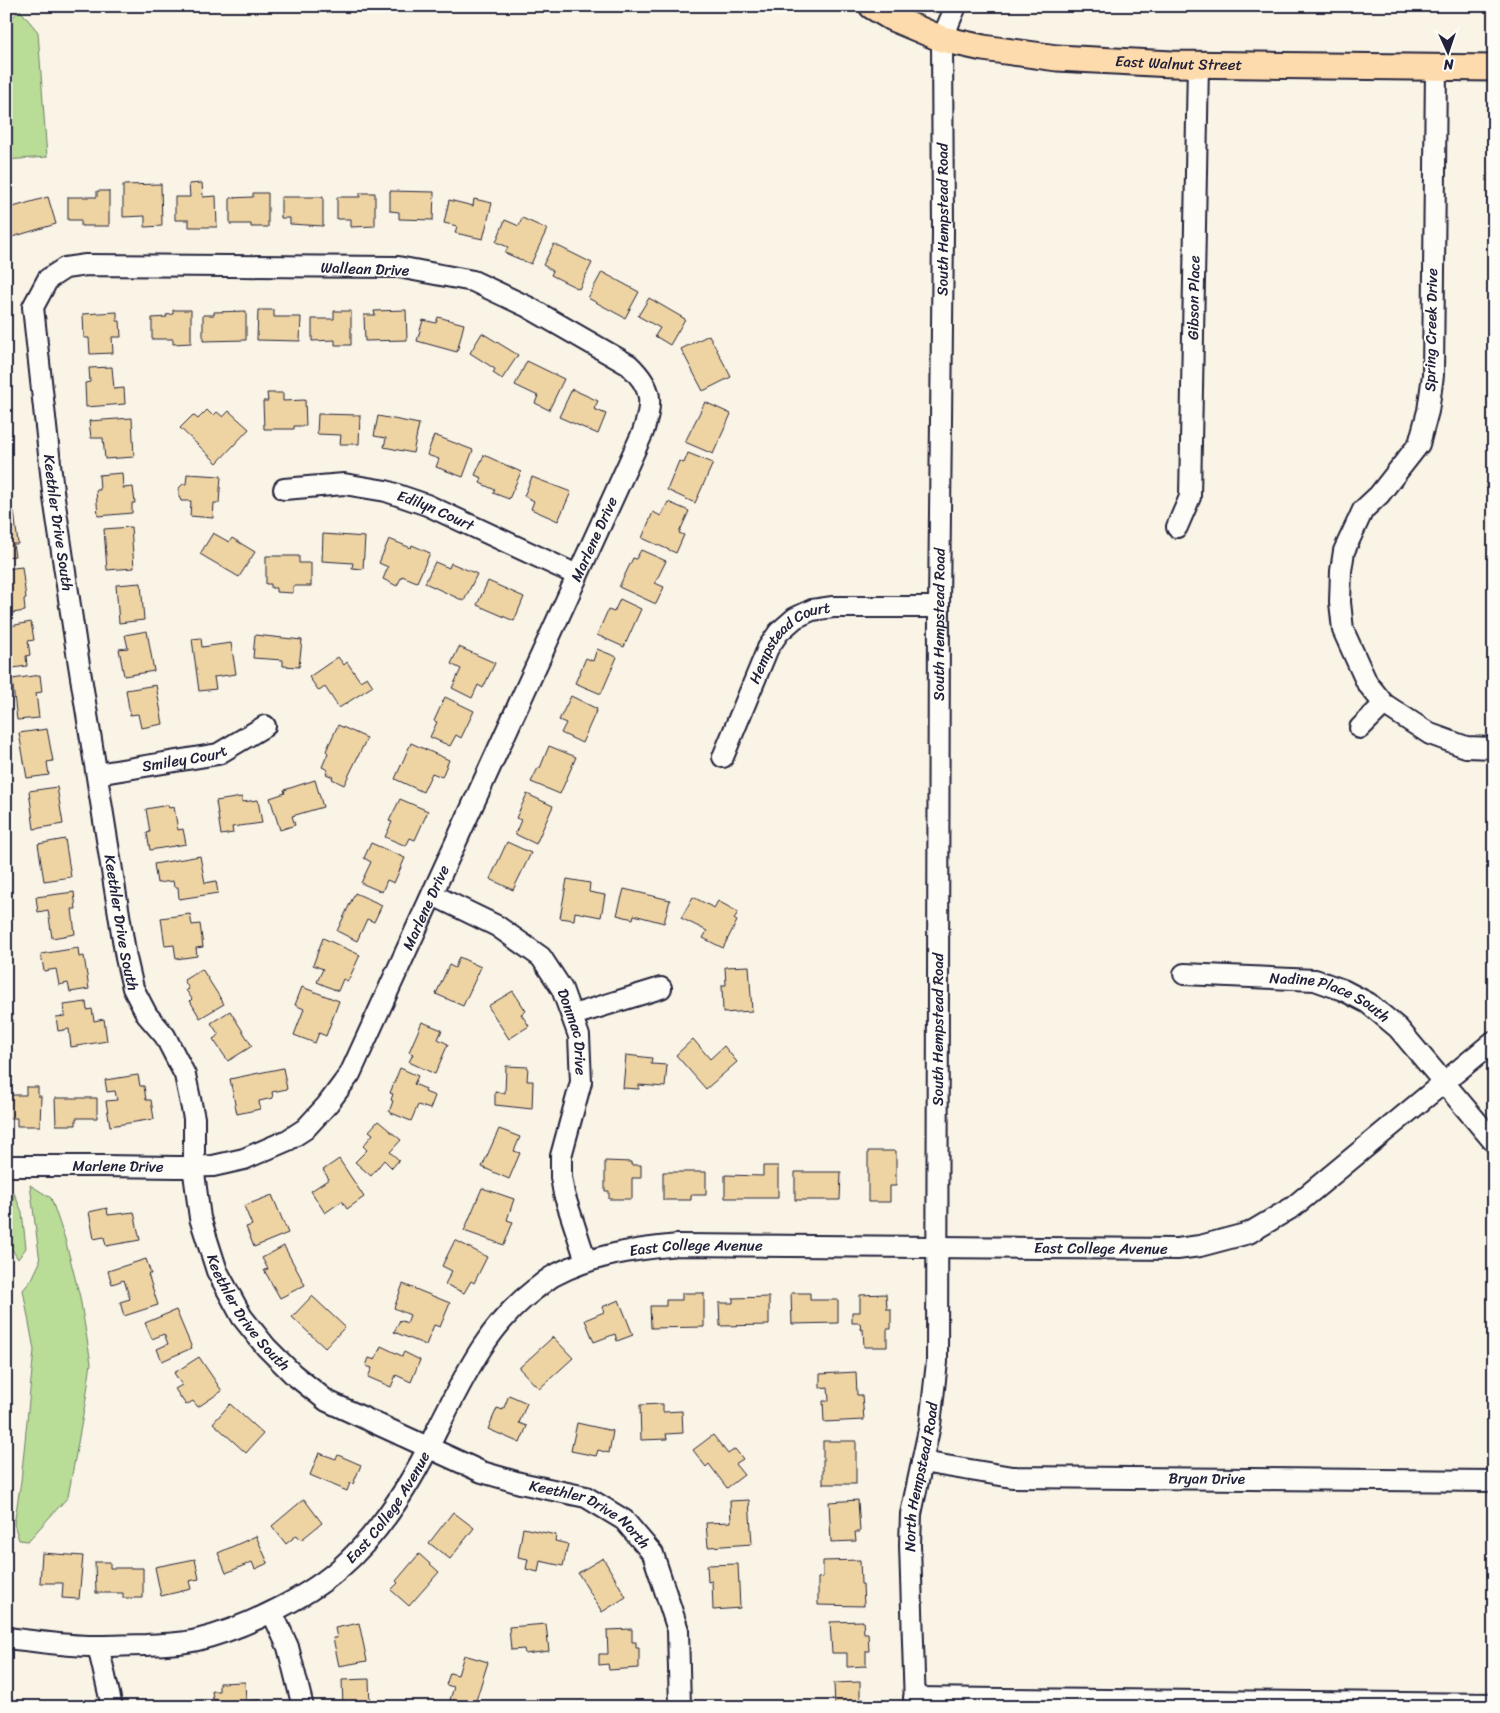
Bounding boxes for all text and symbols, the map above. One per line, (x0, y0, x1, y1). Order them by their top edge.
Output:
north arrow (1422, 28, 1472, 78)
street label: East Walnut Street (1115, 48, 1243, 78)
text: N (1443, 52, 1455, 77)
street label: South Hempstead Road (929, 142, 956, 296)
street label: Wallean Drive (320, 254, 410, 284)
street label: Gibson Place (1180, 255, 1207, 340)
street label: Spring Creek Drive (1417, 268, 1445, 392)
street label: Keethler Drive South (36, 453, 81, 593)
street label: Edilyn Court (394, 483, 479, 539)
street label: Marlene Drive (563, 492, 625, 586)
street label: South Hempstead Road (926, 547, 953, 701)
street label: Hempstead Court (742, 594, 832, 688)
street label: Smiley Court (140, 738, 233, 779)
street label: Keethler Drive South (97, 853, 146, 994)
street label: Marlene Drive (395, 860, 457, 955)
street label: South Hempstead Road (925, 952, 951, 1106)
street label: Nadine Place South (1269, 965, 1396, 1029)
street label: Donmac Drive (550, 985, 594, 1076)
street label: Marlene Drive (72, 1153, 164, 1180)
street label: East College Avenue (627, 1232, 763, 1264)
street label: East College Avenue (1034, 1235, 1168, 1262)
street label: Keethler Drive South (199, 1251, 296, 1377)
street label: North Hempstead Road (897, 1400, 946, 1552)
street label: East College Avenue (339, 1446, 437, 1570)
street label: Bryan Drive (1168, 1465, 1245, 1492)
street label: Keethler Drive North (527, 1472, 657, 1555)

